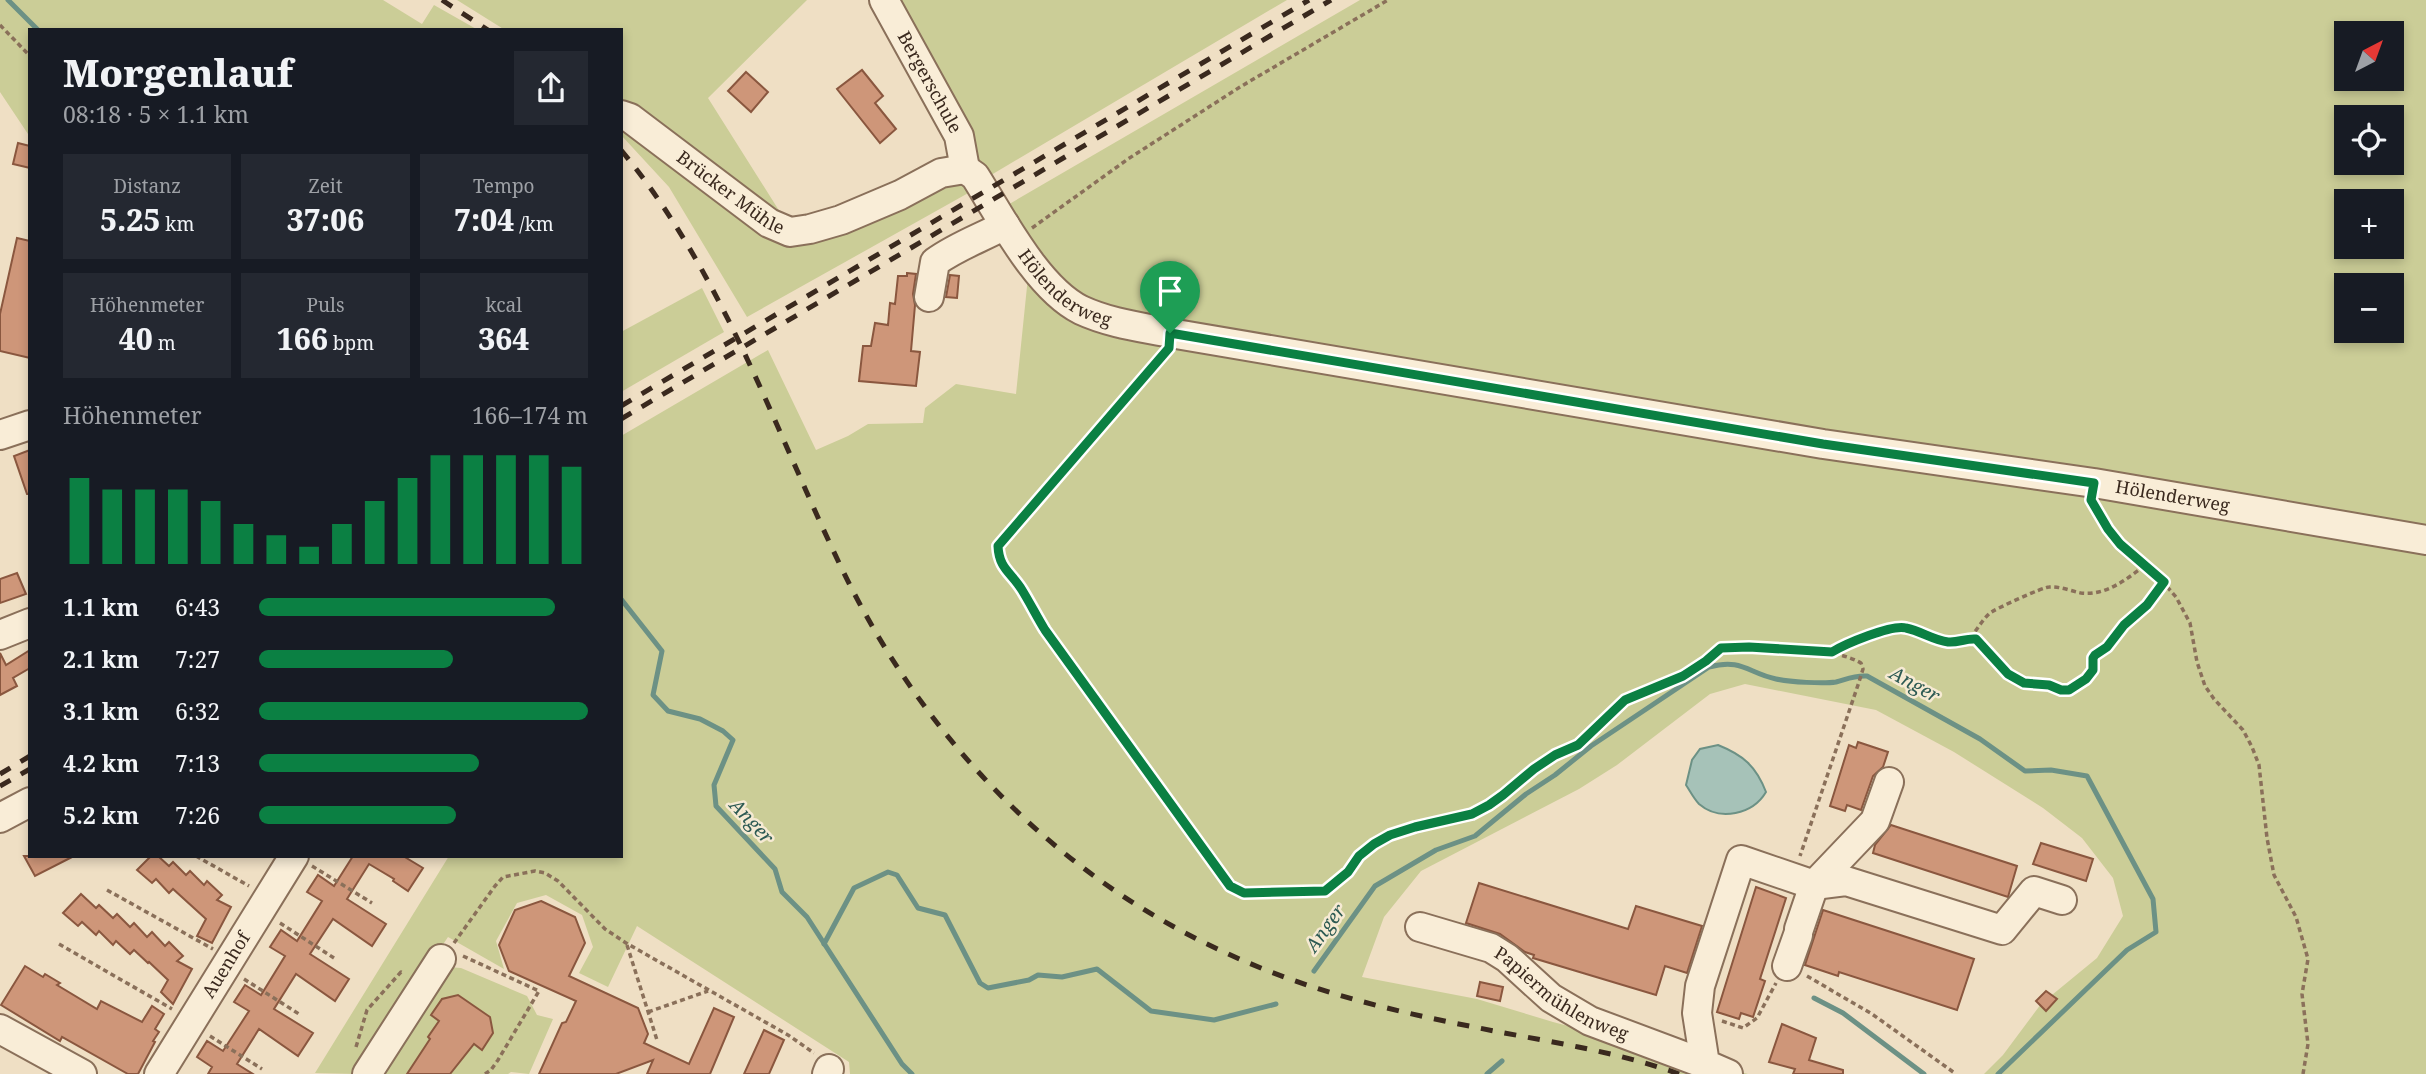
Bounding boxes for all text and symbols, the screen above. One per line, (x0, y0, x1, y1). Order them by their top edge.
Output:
north arrow (2334, 21, 2404, 91)
map controls (2334, 21, 2404, 343)
street label: Bergerschule (893, 27, 968, 137)
text: Morgenlauf (63, 46, 293, 98)
button: share (514, 51, 588, 125)
text: 08:18 · 5 × 1.1 km (63, 98, 249, 130)
button: locate (2334, 105, 2404, 175)
street label: Brücker Mühle (672, 145, 788, 239)
text: Distanz (113, 173, 181, 199)
text: Zeit (308, 173, 343, 199)
text: Tempo (473, 173, 535, 199)
button: + (2334, 189, 2404, 259)
text: 5.25 (100, 199, 160, 240)
text: 37:06 (287, 199, 364, 240)
text: 7:04 (454, 199, 514, 240)
text: km (160, 211, 194, 237)
text: /km (514, 211, 554, 237)
street label: Hölenderweg (1013, 244, 1115, 331)
pin (1140, 261, 1200, 333)
icon: arrive (1151, 272, 1189, 310)
button: − (2334, 273, 2404, 343)
text: Höhenmeter (90, 292, 204, 318)
text: Puls (306, 292, 345, 318)
text: kcal (485, 292, 522, 318)
text: 40 (119, 318, 153, 359)
text: 166 (277, 318, 328, 359)
text: 364 (478, 318, 529, 359)
text: m (153, 330, 176, 356)
text: bpm (328, 330, 374, 356)
text: Höhenmeter (63, 399, 202, 431)
text: 166–174 m (472, 399, 588, 431)
street label: Hölenderweg (2114, 474, 2232, 517)
text: 1.1 km (63, 591, 139, 623)
text: 6:43 (175, 591, 220, 623)
text: 2.1 km (63, 643, 139, 675)
text: 7:27 (175, 643, 220, 675)
water label: Anger (1884, 659, 1945, 708)
text: 3.1 km (63, 695, 139, 727)
text: 6:32 (175, 695, 220, 727)
text: 4.2 km (63, 747, 139, 779)
text: 7:13 (175, 747, 220, 779)
water label: Anger (723, 791, 780, 850)
text: 5.2 km (63, 799, 139, 831)
text: 7:26 (175, 799, 220, 831)
water label: Anger (1298, 899, 1351, 959)
street label: Auenhof (196, 926, 256, 1002)
street label: Papiermühlenweg (1490, 940, 1632, 1045)

